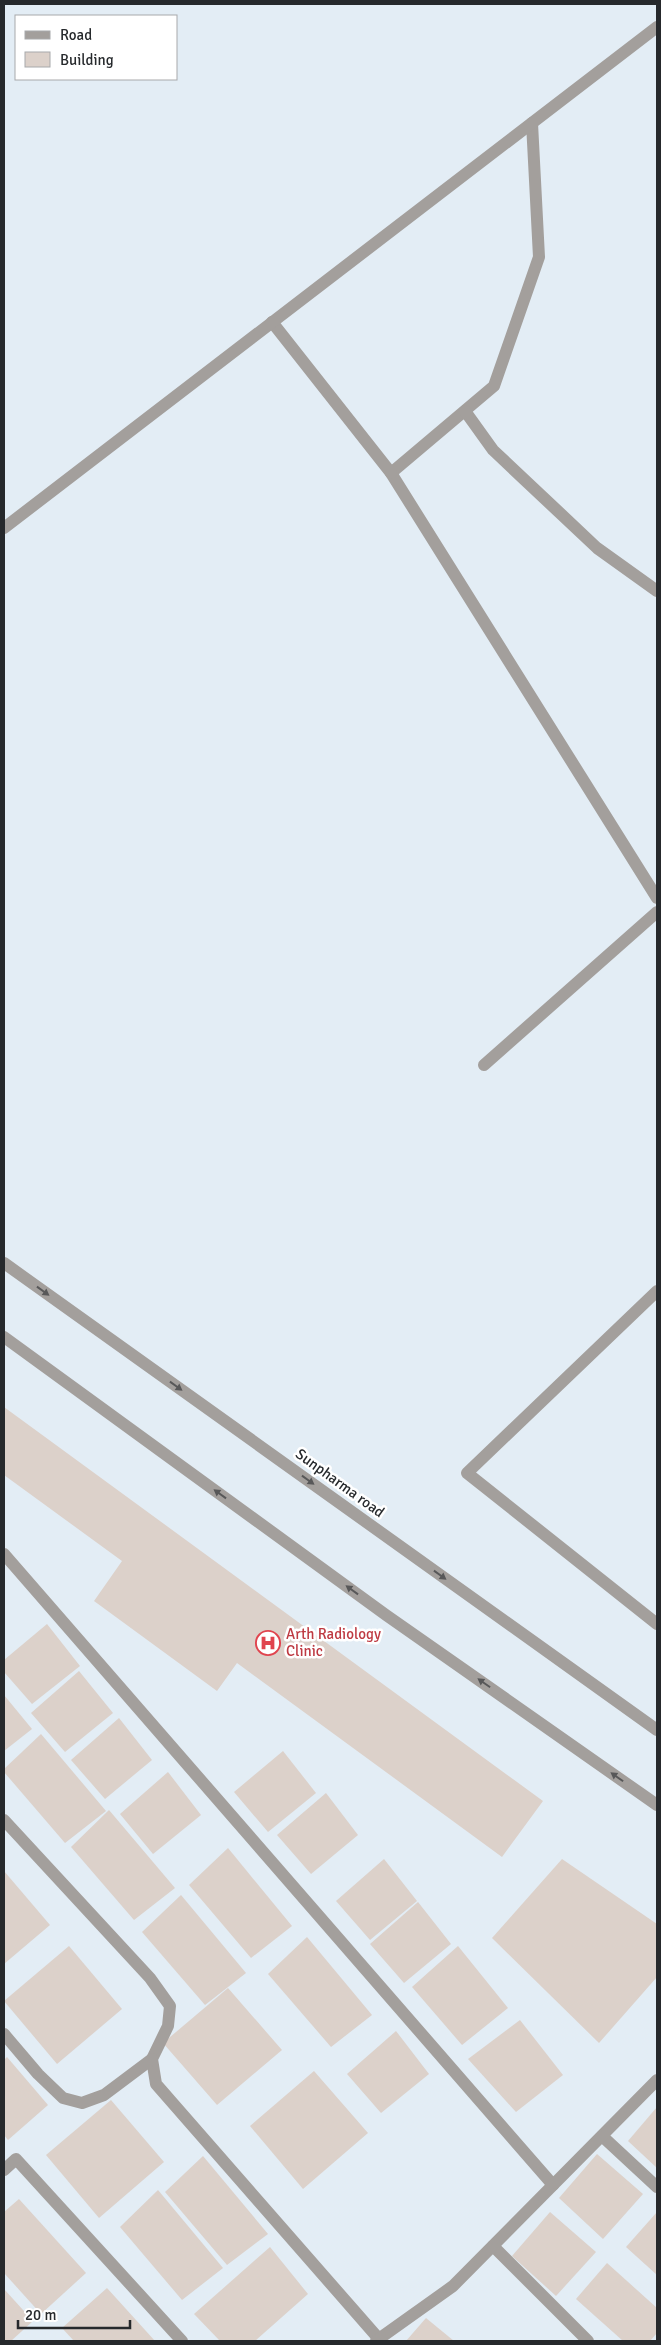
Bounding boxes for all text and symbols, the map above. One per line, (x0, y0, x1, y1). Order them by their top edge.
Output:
legend (15, 15, 178, 80)
text: Road (60, 26, 92, 44)
text: Building (60, 51, 114, 69)
one-way arrow (37, 1286, 50, 1296)
one-way arrow (169, 1380, 182, 1390)
street label: Sunpharma road (292, 1445, 388, 1521)
one-way arrow (301, 1475, 315, 1485)
one-way arrow (213, 1489, 227, 1499)
one-way arrow (433, 1570, 447, 1580)
one-way arrow (346, 1584, 359, 1595)
place label: Arth Radiology Clinic (286, 1625, 381, 1660)
hospital icon: Arth Radiology Clinic (255, 1630, 281, 1656)
one-way arrow (478, 1679, 491, 1689)
one-way arrow (611, 1772, 624, 1782)
scale bar (18, 2298, 130, 2330)
text: 20 m (25, 2306, 56, 2324)

